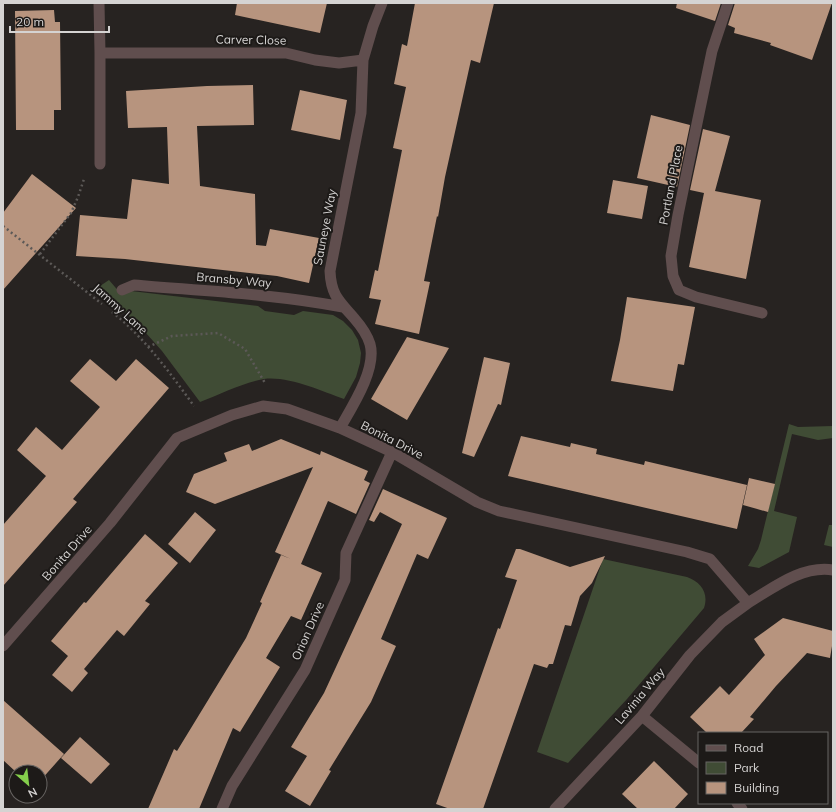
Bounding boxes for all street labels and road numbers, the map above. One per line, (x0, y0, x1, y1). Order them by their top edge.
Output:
street label: Carver Close (216, 31, 286, 48)
street label: Portland Place (655, 144, 686, 226)
street label: Sauneye Way (310, 187, 339, 266)
street label: Bransby Way (196, 269, 273, 290)
street label: Jammy Lane (90, 280, 151, 337)
street label: Bonita Drive (358, 417, 426, 462)
street label: Bonita Drive (39, 522, 95, 583)
street label: Orion Drive (288, 599, 327, 662)
street label: Lavinia Way (612, 664, 668, 727)

